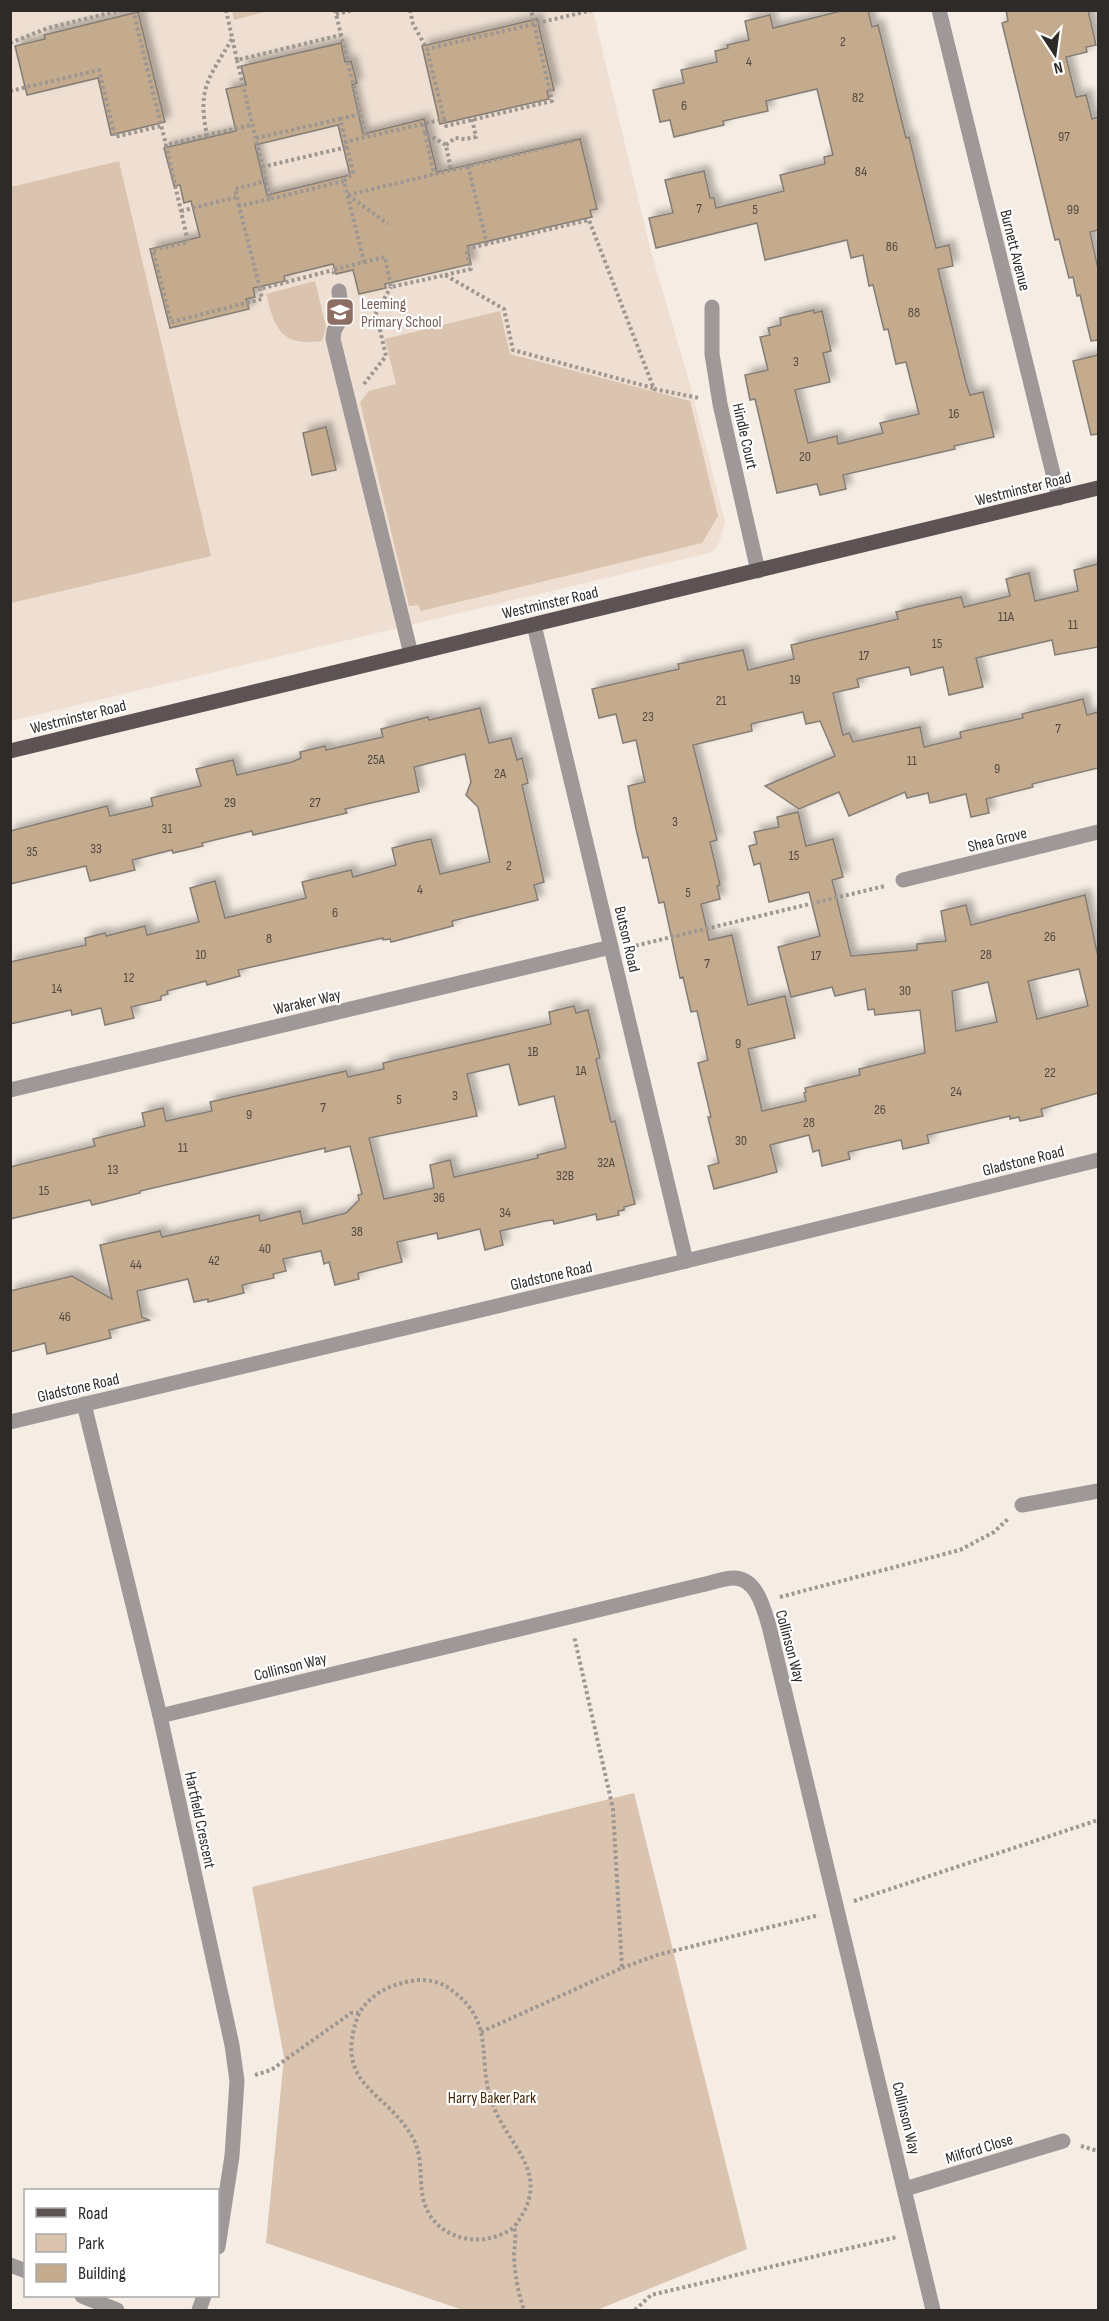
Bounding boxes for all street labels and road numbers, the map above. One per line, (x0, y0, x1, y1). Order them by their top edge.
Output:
street label: Burnett Avenue (995, 208, 1034, 293)
street label: Hindle Court (728, 401, 761, 471)
street label: Westminster Road (974, 468, 1073, 511)
street label: Westminster Road (500, 583, 600, 624)
street label: Westminster Road (29, 696, 128, 739)
street label: Shea Grove (966, 824, 1029, 857)
street label: Butson Road (610, 905, 643, 974)
street label: Waraker Way (272, 986, 343, 1019)
street label: Gladstone Road (981, 1142, 1066, 1181)
street label: Gladstone Road (509, 1258, 594, 1295)
street label: Gladstone Road (36, 1370, 121, 1407)
street label: Collinson Way (771, 1608, 808, 1685)
street label: Collinson Way (252, 1649, 329, 1686)
street label: Hartfield Crescent (180, 1770, 219, 1871)
street label: Collinson Way (887, 2080, 924, 2157)
street label: Milford Close (943, 2130, 1015, 2169)

